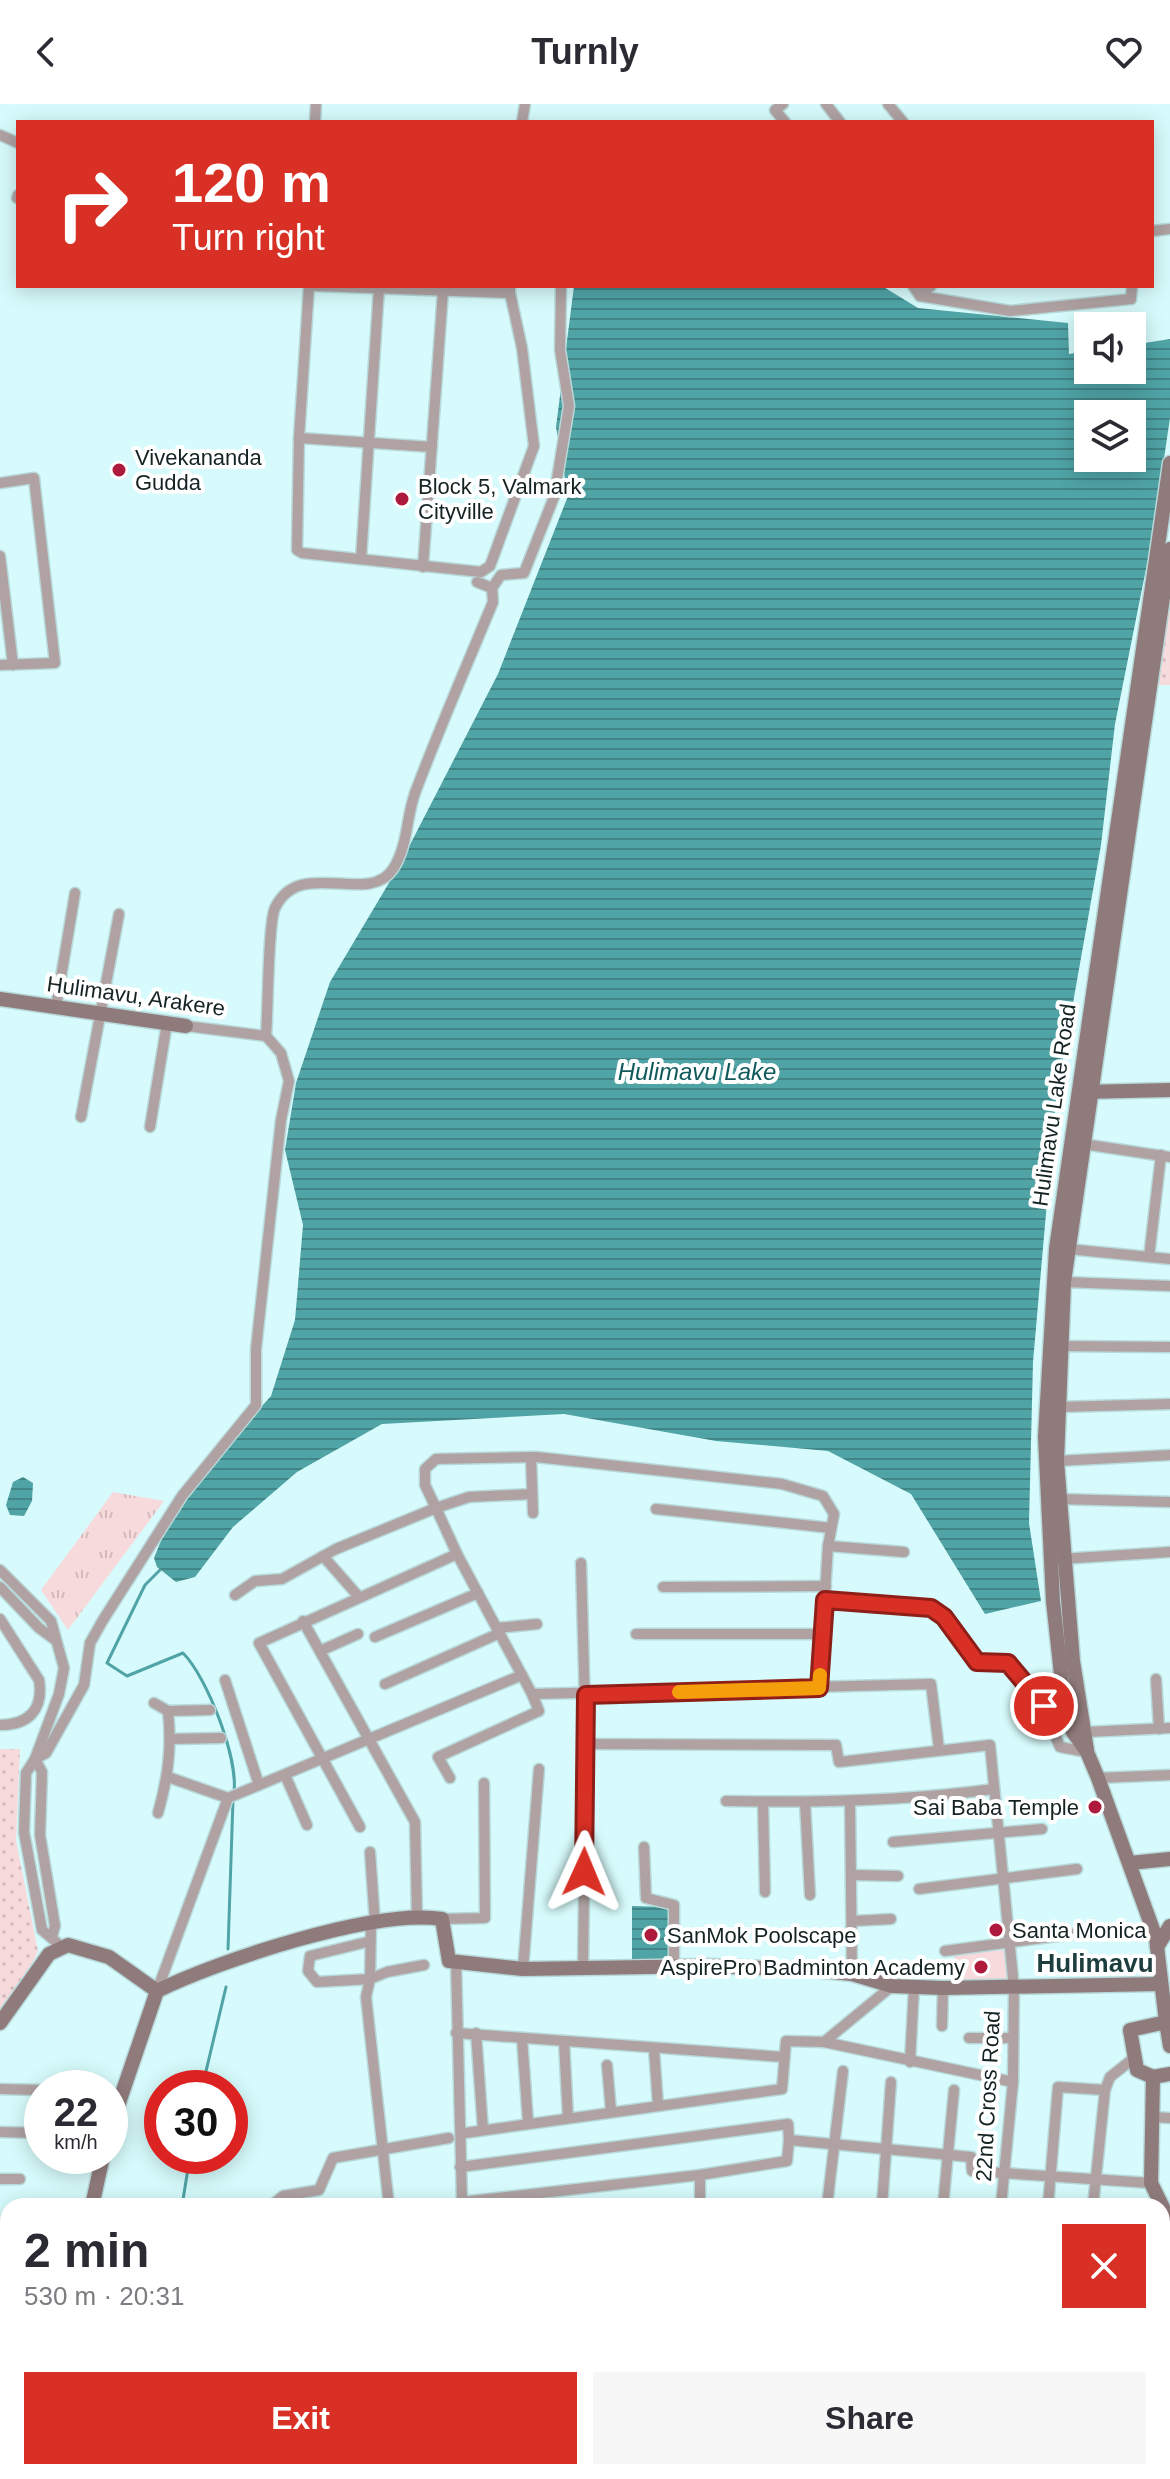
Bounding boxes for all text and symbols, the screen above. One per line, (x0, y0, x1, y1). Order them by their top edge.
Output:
icon: back (24, 30, 68, 74)
icon: heart (1102, 30, 1146, 74)
text: Turnly (531, 31, 639, 72)
text: 120 m (172, 151, 331, 214)
icon: right (40, 152, 144, 256)
text: Turn right (172, 217, 325, 258)
map controls (1074, 312, 1146, 472)
button: sound (1074, 312, 1146, 384)
button: layers (1074, 400, 1146, 472)
place label: Vivekananda Gudda (135, 445, 263, 495)
marker: Vivekananda Gudda (110, 461, 128, 479)
place label: Block 5, Valmark Cityville (418, 474, 582, 524)
marker: Block 5, Valmark Cityville (393, 490, 411, 508)
street label: Hulimavu, Arakere (45, 971, 227, 1021)
street label: Hulimavu Lake Road (1027, 1002, 1081, 1208)
water label: Hulimavu Lake (618, 1058, 776, 1085)
pin (1010, 1672, 1078, 1740)
icon: arrive (1022, 1684, 1066, 1728)
place label: Sai Baba Temple (913, 1795, 1079, 1820)
marker: Sai Baba Temple (1086, 1798, 1104, 1816)
position arrow (542, 1830, 626, 1914)
place label: Santa Monica (1012, 1918, 1147, 1943)
marker: Santa Monica (987, 1921, 1005, 1939)
place label: SanMok Poolscape (667, 1923, 857, 1948)
marker: SanMok Poolscape (642, 1926, 660, 1944)
district label: Hulimavu (1036, 1948, 1154, 1978)
place label: AspirePro Badminton Academy (661, 1955, 965, 1980)
marker: AspirePro Badminton Academy (972, 1958, 990, 1976)
street label: 22nd Cross Road (971, 2010, 1005, 2182)
speed limit sign: 30 (144, 2070, 248, 2174)
text: 22 (54, 2090, 98, 2134)
text: km/h (54, 2131, 98, 2153)
text: 2 min (24, 2224, 149, 2277)
button: close (1062, 2224, 1146, 2308)
text: 530 m · 20:31 (24, 2281, 184, 2311)
button: Exit (24, 2372, 577, 2464)
button: Share (593, 2372, 1146, 2464)

